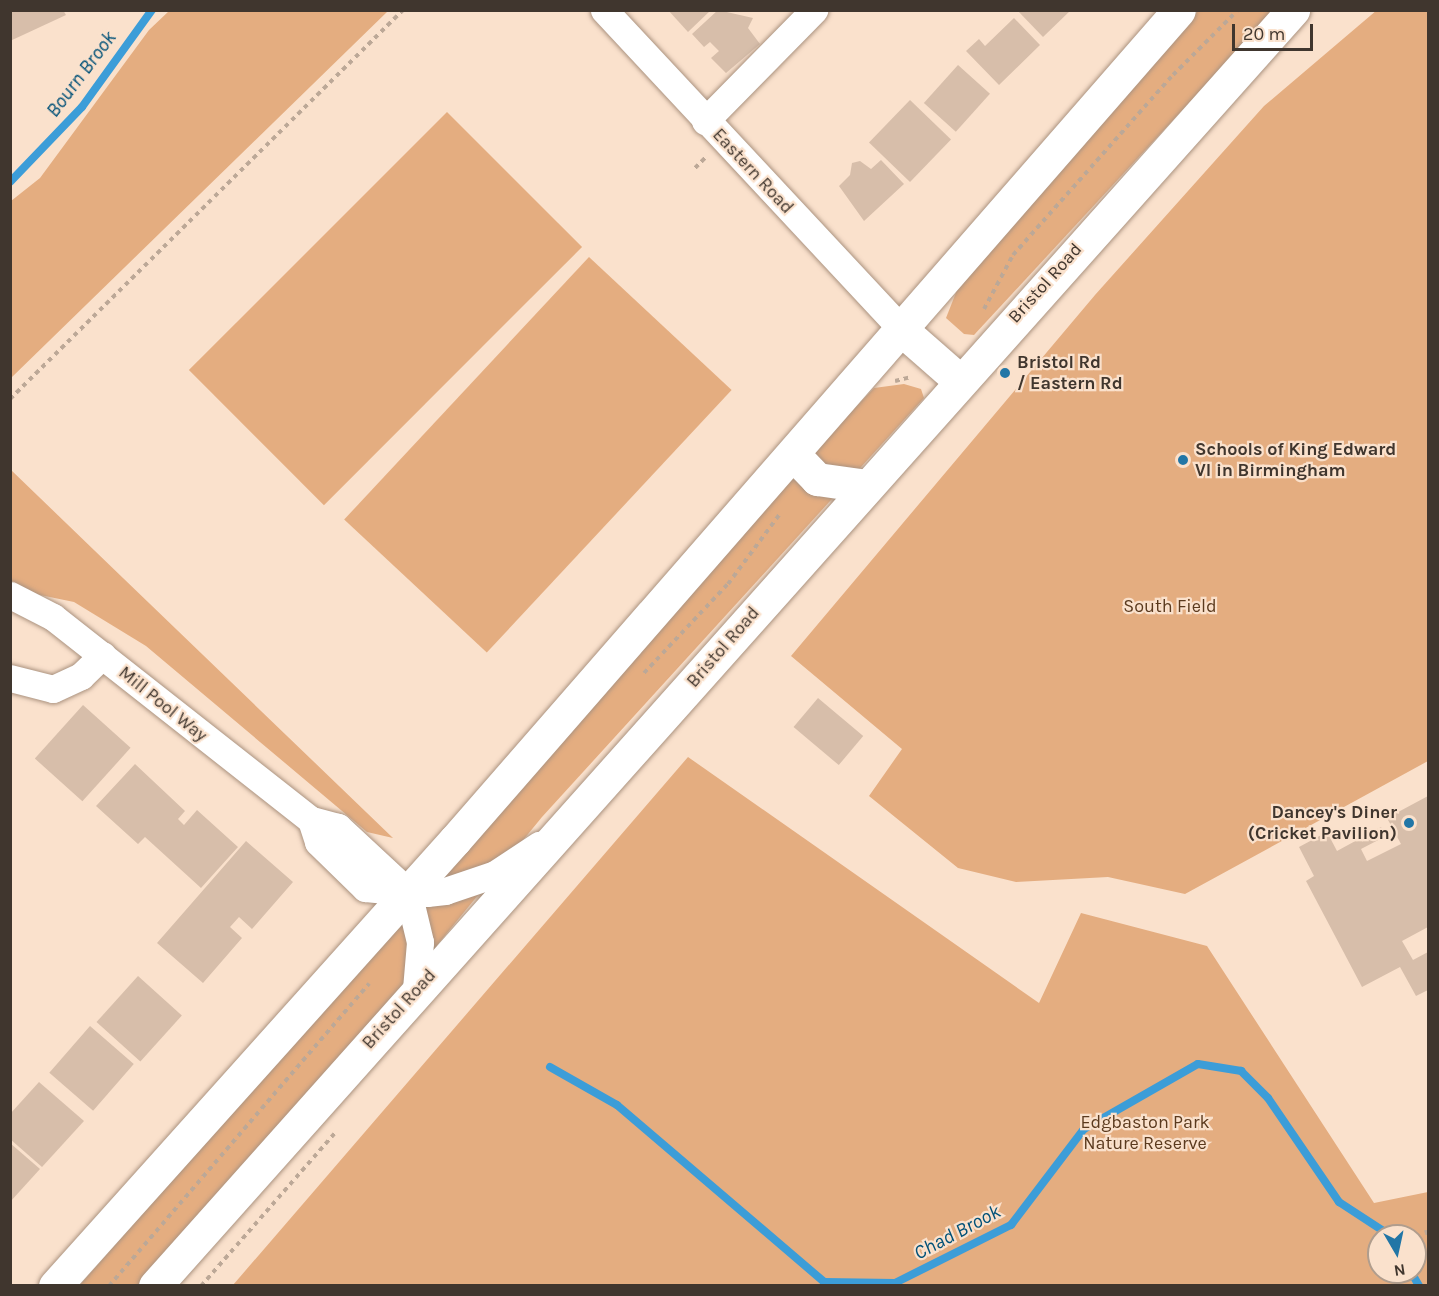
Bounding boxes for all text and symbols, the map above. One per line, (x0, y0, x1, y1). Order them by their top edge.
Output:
scale bar (1235, 12, 1316, 50)
text: 20 m (1243, 23, 1285, 45)
water label: Bourn Brook (41, 26, 121, 122)
street label: Eastern Road (708, 124, 798, 218)
street label: Bristol Road (1004, 239, 1086, 327)
place label: Bristol Rd / Eastern Rd (1017, 352, 1123, 394)
marker: Bristol Rd / Eastern Rd (998, 366, 1012, 380)
place label: Schools of King Edward VI in Birmingham (1195, 439, 1396, 482)
marker: Schools of King Edward VI in Birmingham (1176, 453, 1190, 467)
park label: South Field (1123, 595, 1217, 617)
street label: Bristol Road (682, 602, 764, 692)
street label: Mill Pool Way (114, 662, 212, 746)
place label: Dancey's Diner (Cricket Pavilion) (1248, 802, 1397, 844)
marker: Dancey's Diner (Cricket Pavilion) (1402, 816, 1416, 830)
street label: Bristol Road (358, 965, 440, 1053)
park label: Edgbaston Park Nature Reserve (1080, 1112, 1210, 1154)
water label: Chad Brook (909, 1199, 1005, 1265)
north arrow (1367, 1224, 1427, 1284)
text: N (1392, 1260, 1407, 1281)

